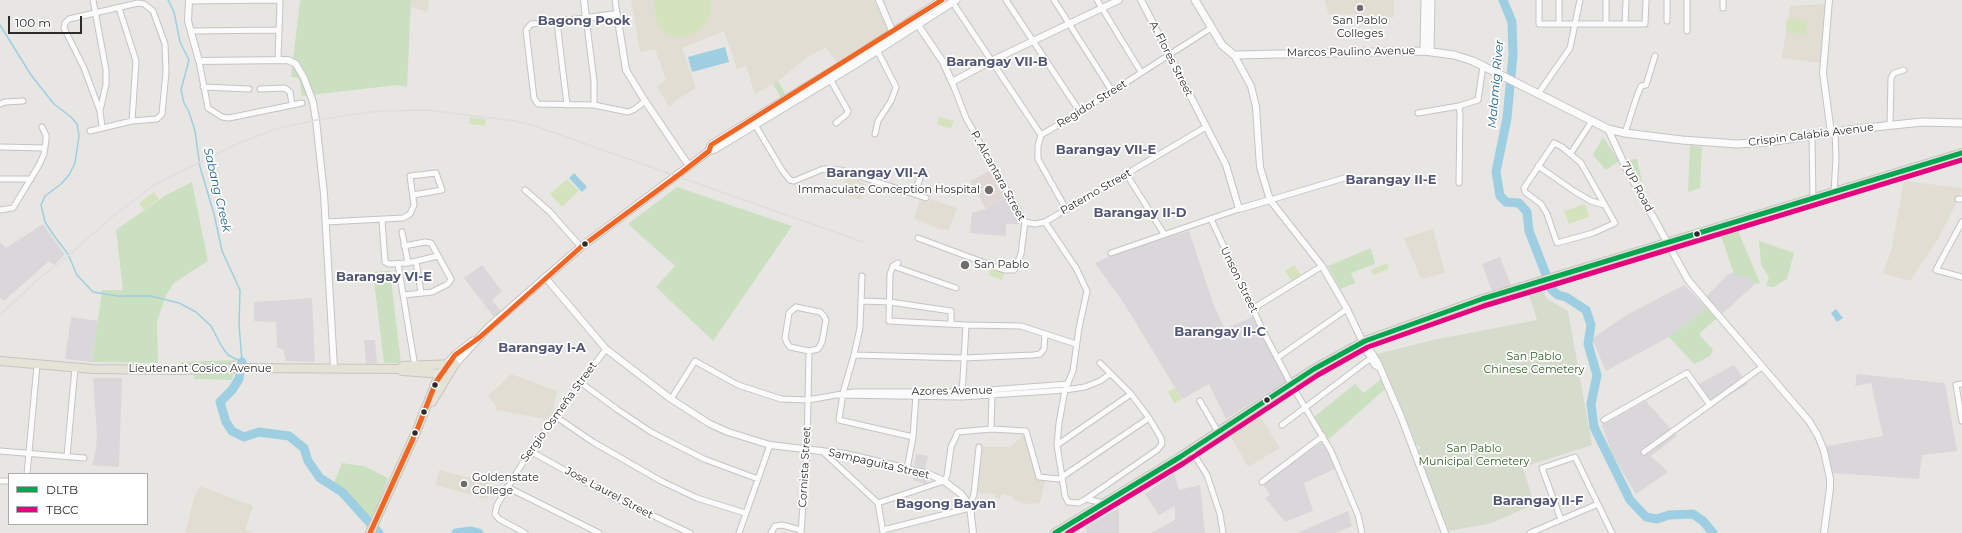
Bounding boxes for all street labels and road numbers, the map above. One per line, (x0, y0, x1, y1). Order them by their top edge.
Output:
street label: A. Flores Street (1146, 19, 1196, 99)
street label: Marcos Paulino Avenue (1287, 44, 1415, 60)
street label: Regidor Street (1055, 77, 1129, 131)
street label: Crispin Calabia Avenue (1748, 121, 1874, 149)
street label: P. Alcantara Street (968, 129, 1028, 223)
street label: 7UP Road (1618, 160, 1656, 214)
street label: Paterno Street (1058, 166, 1134, 218)
street label: Unson Street (1217, 245, 1261, 315)
street label: Sergio Osmeña Street (518, 359, 600, 465)
street label: Lieutenant Cosico Avenue (128, 362, 272, 376)
street label: Azores Avenue (911, 384, 993, 398)
street label: Cornista Street (796, 426, 814, 508)
street label: Sampaguita Street (827, 446, 931, 482)
street label: Jose Laurel Street (563, 464, 655, 522)

